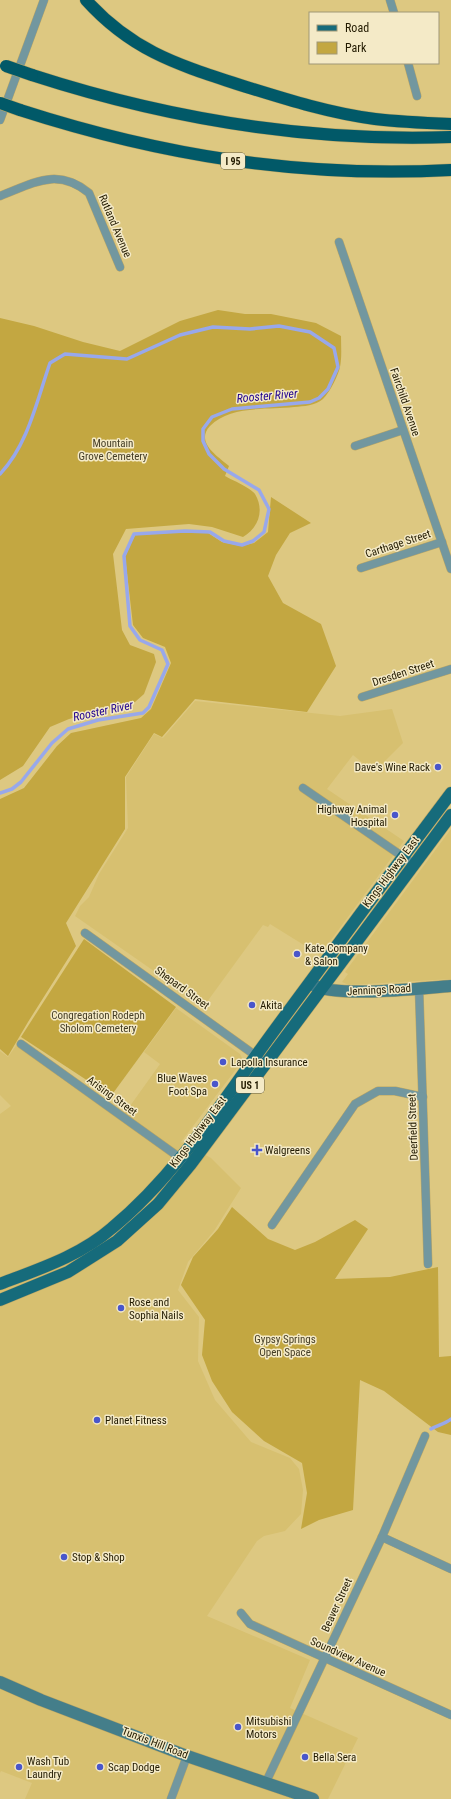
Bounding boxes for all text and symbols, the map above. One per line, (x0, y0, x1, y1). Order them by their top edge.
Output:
legend (309, 12, 439, 64)
text: Road (345, 21, 369, 35)
text: Park (345, 41, 367, 55)
road number: I 95 (221, 153, 245, 169)
street label: Rutland Avenue (96, 193, 134, 259)
street label: Fairchild Avenue (387, 366, 423, 438)
water label: Rooster River (236, 386, 298, 406)
park label: Mountain Grove Cemetery (79, 437, 148, 463)
street label: Carthage Street (364, 527, 432, 561)
street label: Dresden Street (371, 657, 435, 689)
water label: Rooster River (72, 698, 135, 724)
place label: Dave's Wine Rack (355, 761, 430, 774)
marker: Dave's Wine Rack (433, 762, 443, 772)
place label: Highway Animal Hospital (317, 803, 387, 829)
marker: Highway Animal Hospital (390, 810, 400, 820)
street label: Kings Highway East (360, 834, 422, 910)
place label: Kate Company & Salon (305, 942, 368, 968)
marker: Kate Company & Salon (292, 949, 302, 959)
street label: Shepard Street (152, 964, 212, 1012)
street label: Jennings Road (347, 982, 411, 998)
place label: Akita (260, 999, 282, 1012)
marker: Akita (247, 1000, 257, 1010)
park label: Congregation Rodeph Sholom Cemetery (51, 1009, 145, 1035)
place label: Lapolla Insurance (231, 1056, 308, 1069)
marker: Lapolla Insurance (218, 1057, 228, 1067)
place label: Blue Waves Foot Spa (157, 1072, 207, 1098)
street label: Arising Street (84, 1073, 140, 1119)
road number: US 1 (236, 1077, 264, 1093)
marker: Blue Waves Foot Spa (210, 1079, 220, 1089)
street label: Deerfield Street (405, 1093, 421, 1161)
street label: Kings Highway East (167, 1094, 229, 1170)
place label: Walgreens (265, 1144, 310, 1157)
marker: Walgreens (252, 1145, 262, 1155)
place label: Rose and Sophia Nails (129, 1296, 183, 1322)
marker: Rose and Sophia Nails (116, 1303, 126, 1313)
park label: Gypsy Springs Open Space (254, 1333, 316, 1359)
place label: Planet Fitness (105, 1414, 167, 1427)
marker: Planet Fitness (92, 1415, 102, 1425)
place label: Stop & Shop (72, 1551, 125, 1564)
marker: Stop & Shop (59, 1552, 69, 1562)
street label: Beaver Street (319, 1576, 355, 1634)
street label: Soundview Avenue (308, 1635, 388, 1679)
place label: Mitsubishi Motors (246, 1715, 291, 1741)
marker: Mitsubishi Motors (233, 1722, 243, 1732)
street label: Tunxis Hill Road (120, 1724, 190, 1762)
place label: Bella Sera (313, 1751, 356, 1764)
marker: Bella Sera (300, 1752, 310, 1762)
place label: Wash Tub Laundry (27, 1755, 69, 1781)
place label: Scap Dodge (108, 1761, 160, 1774)
marker: Wash Tub Laundry (14, 1762, 24, 1772)
marker: Scap Dodge (95, 1762, 105, 1772)

